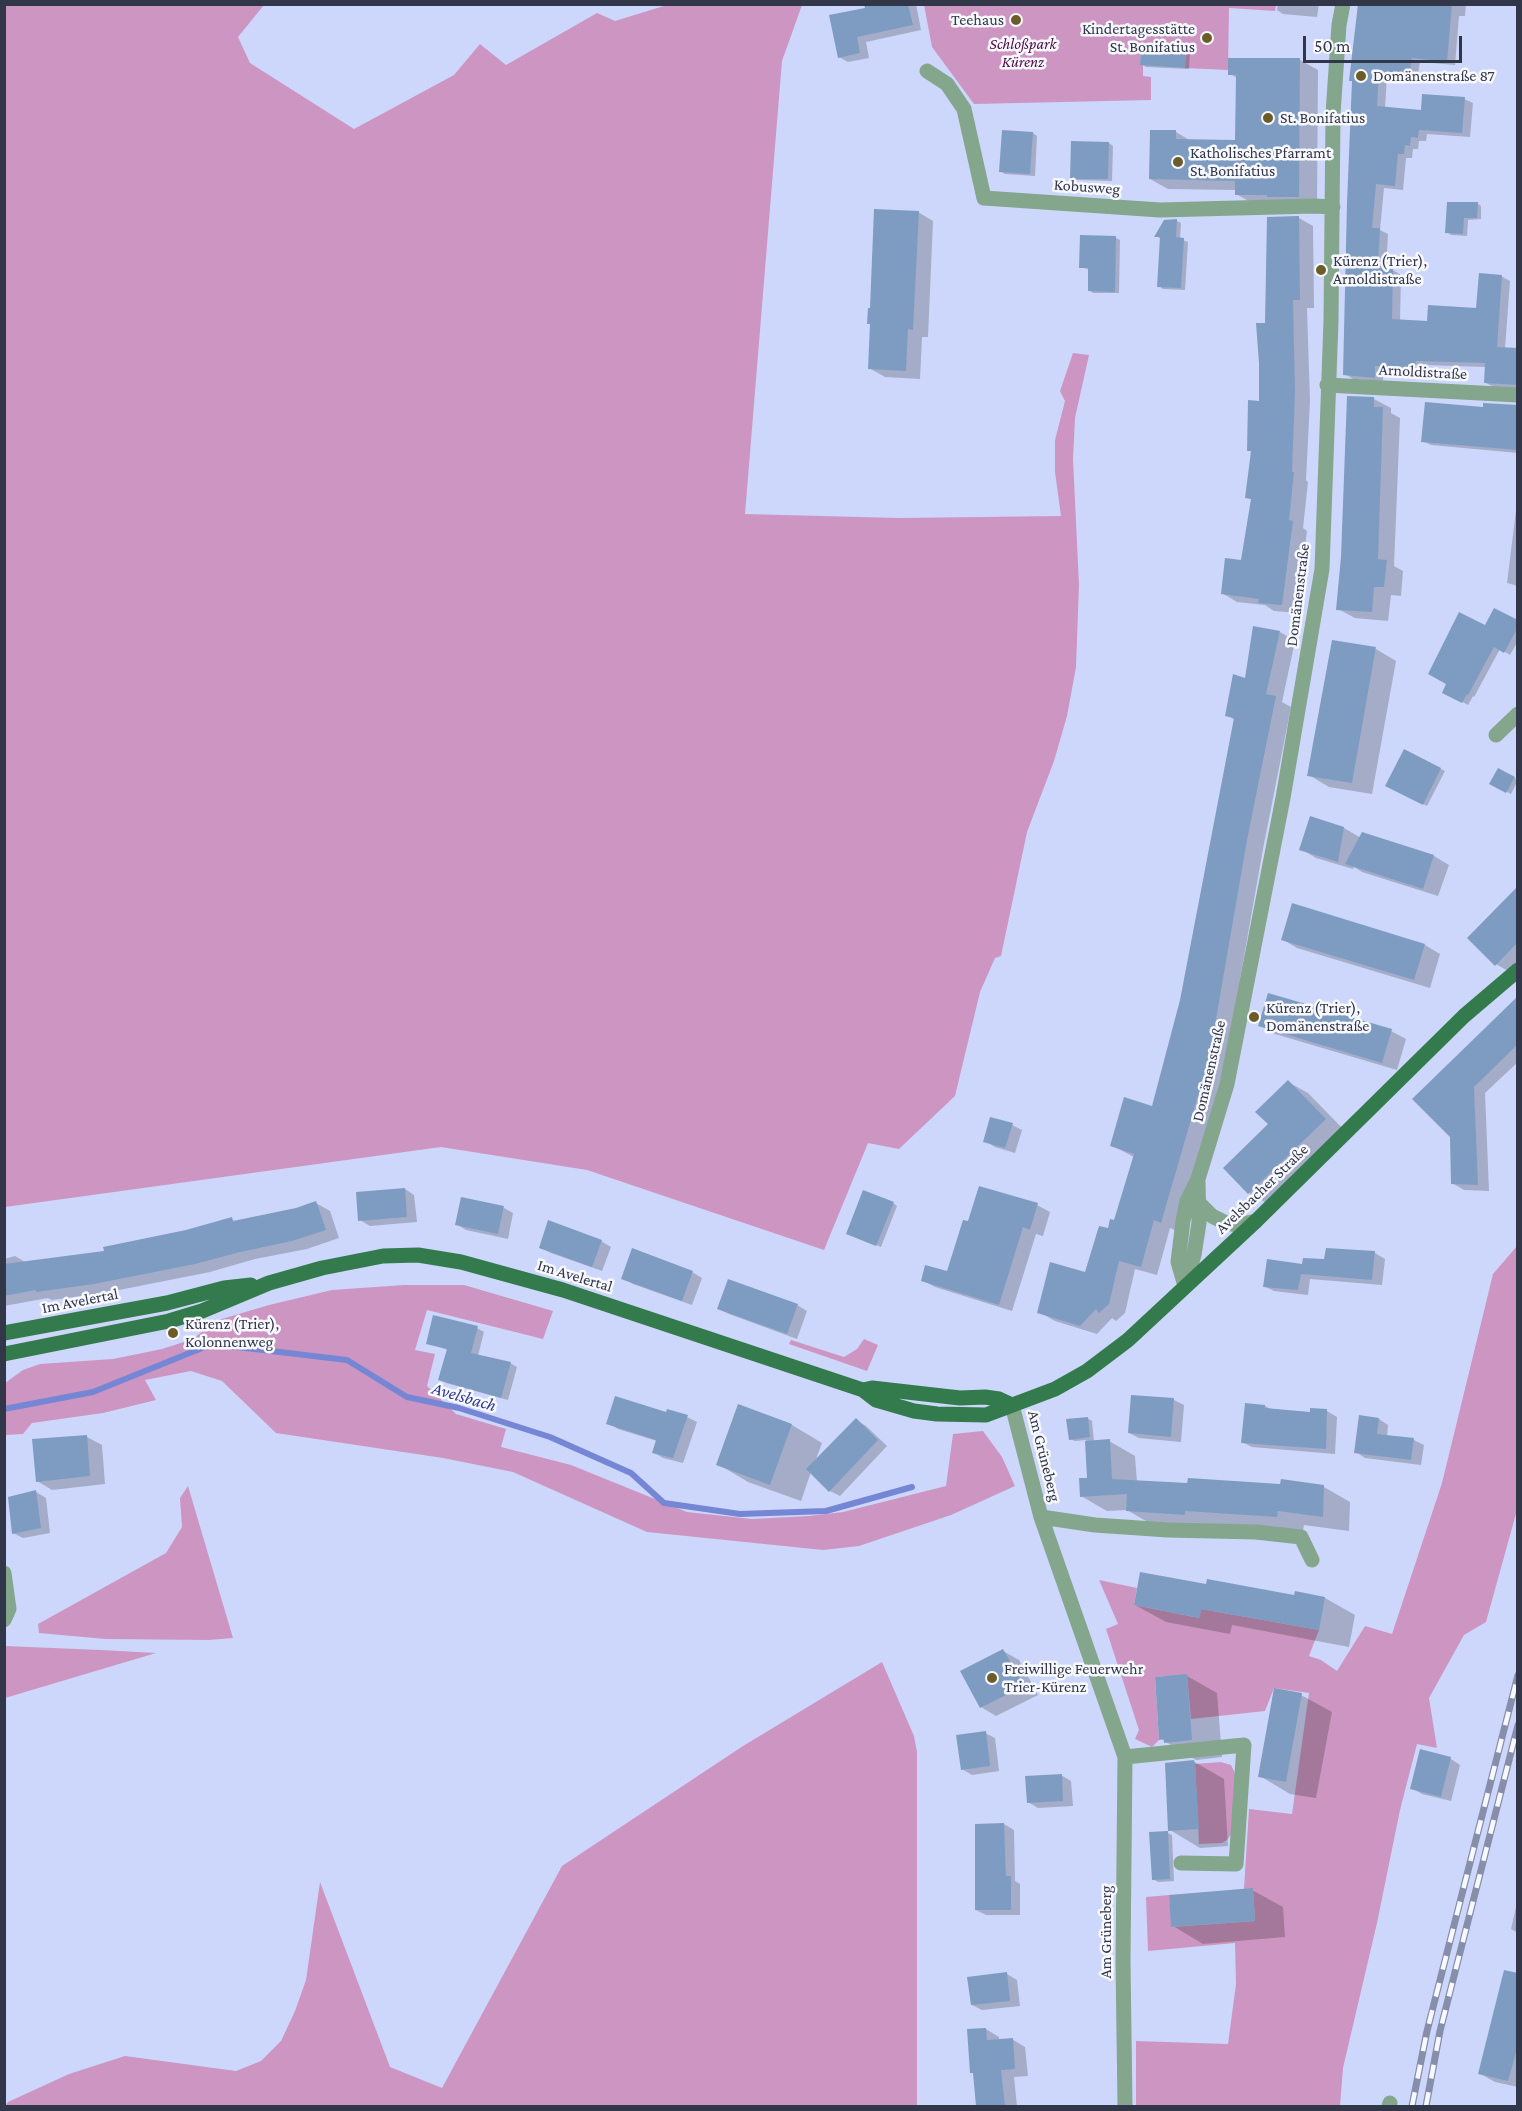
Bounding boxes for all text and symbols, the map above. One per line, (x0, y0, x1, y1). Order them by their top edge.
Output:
place label: Teehaus (951, 10, 1004, 30)
marker: Teehaus (1009, 13, 1023, 27)
place label: Kindertagesstätte St. Bonifatius (1082, 19, 1195, 57)
scale bar (1306, 24, 1465, 62)
marker: Kindertagesstätte St. Bonifatius (1200, 31, 1214, 45)
park label: Schloßpark Kürenz (990, 34, 1056, 72)
text: 50 m (1314, 36, 1351, 56)
place label: Domänenstraße 87 (1373, 66, 1495, 86)
marker: Domänenstraße 87 (1354, 69, 1368, 83)
place label: St. Bonifatius (1280, 108, 1365, 128)
marker: St. Bonifatius (1261, 111, 1275, 125)
place label: Katholisches Pfarramt St. Bonifatius (1190, 143, 1331, 181)
marker: Katholisches Pfarramt St. Bonifatius (1171, 155, 1185, 169)
street label: Kobusweg (1053, 175, 1121, 199)
place label: Kürenz (Trier), Arnoldistraße (1333, 251, 1427, 289)
marker: Kürenz (Trier), Arnoldistraße (1314, 263, 1328, 277)
street label: Arnoldistraße (1378, 360, 1468, 384)
street label: Domänenstraße (1282, 543, 1314, 647)
place label: Kürenz (Trier), Domänenstraße (1266, 998, 1369, 1036)
marker: Kürenz (Trier), Domänenstraße (1247, 1010, 1261, 1024)
street label: Domänenstraße (1188, 1018, 1230, 1124)
street label: Avelsbacher Straße (1212, 1140, 1312, 1238)
street label: Im Avelertal (535, 1255, 615, 1297)
street label: Im Avelertal (40, 1284, 120, 1318)
place label: Kürenz (Trier), Kolonnenweg (185, 1314, 279, 1352)
marker: Kürenz (Trier), Kolonnenweg (166, 1326, 180, 1340)
water label: Avelsbach (430, 1378, 498, 1416)
street label: Am Grüneberg (1023, 1408, 1065, 1504)
place label: Freiwillige Feuerwehr Trier-Kürenz (1004, 1659, 1143, 1697)
marker: Freiwillige Feuerwehr Trier-Kürenz (985, 1671, 999, 1685)
street label: Am Grüneberg (1096, 1885, 1116, 1979)

